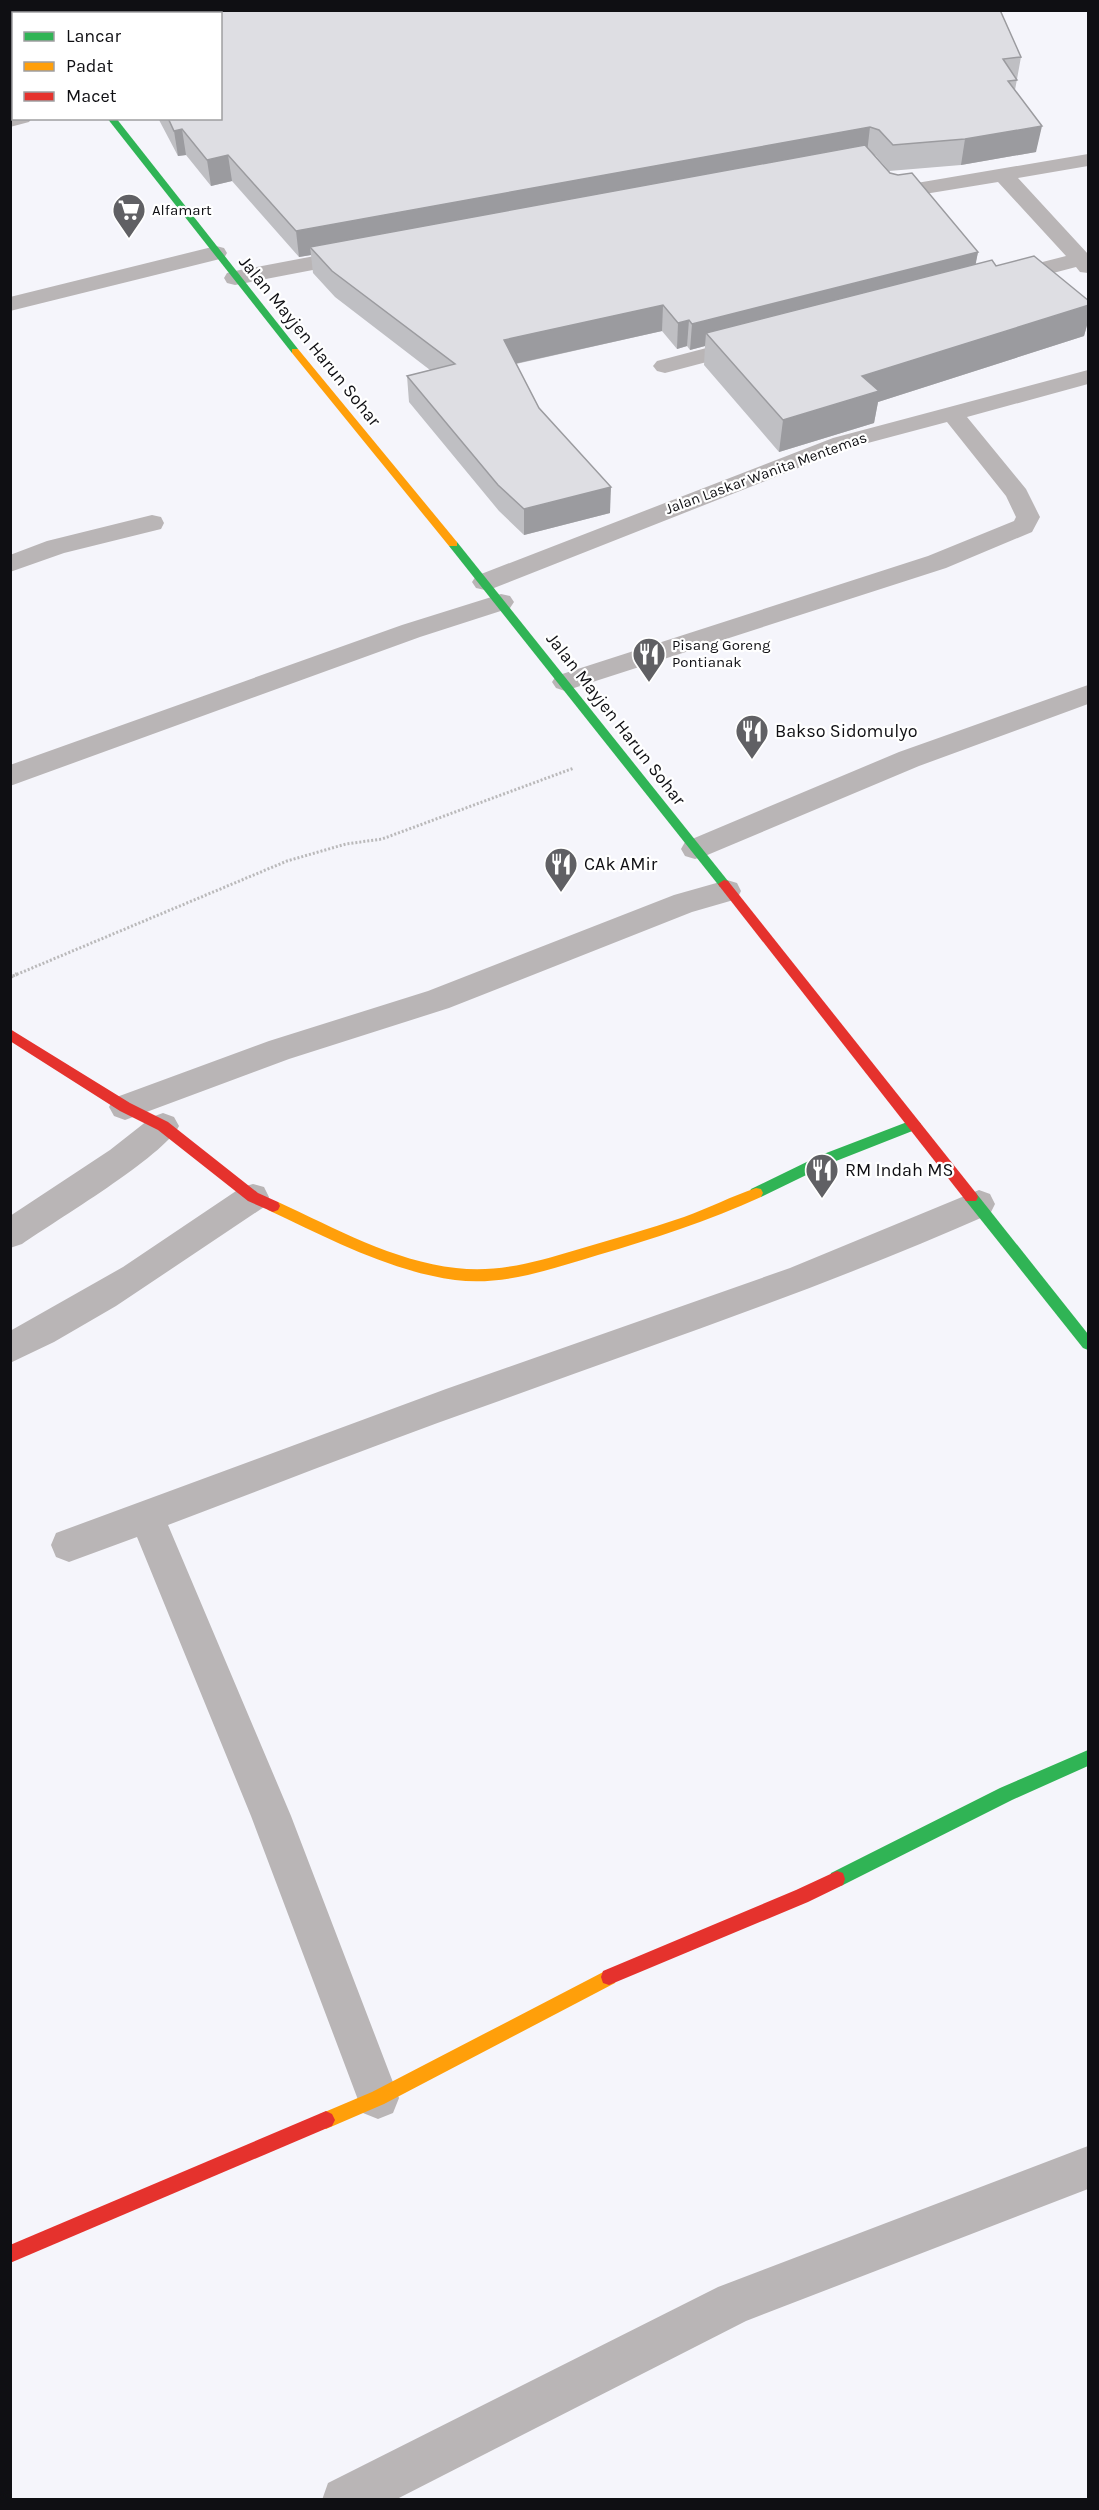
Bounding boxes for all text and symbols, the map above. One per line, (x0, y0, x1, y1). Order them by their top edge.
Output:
legend (12, 12, 222, 120)
text: Lancar (66, 25, 121, 47)
text: Padat (66, 55, 113, 77)
text: Macet (66, 85, 117, 107)
supermarket icon: Alfamart (111, 192, 147, 239)
place label: Alfamart (152, 201, 212, 219)
street label: Jalan Mayjen Harun Sohar (234, 251, 386, 431)
street label: Jalan Laskar Wanita Mentemas (663, 428, 869, 518)
street label: Jalan Mayjen Harun Sohar (542, 628, 691, 810)
restaurant icon: Pisang Goreng Pontianak (631, 636, 667, 683)
place label: Pisang Goreng Pontianak (672, 636, 771, 671)
restaurant icon: Bakso Sidomulyo (734, 713, 770, 760)
place label: Bakso Sidomulyo (775, 720, 918, 742)
restaurant icon: CAk AMir (543, 846, 579, 893)
place label: CAk AMir (584, 853, 658, 875)
restaurant icon: RM Indah MS (804, 1152, 840, 1199)
place label: RM Indah MS (845, 1159, 953, 1181)

